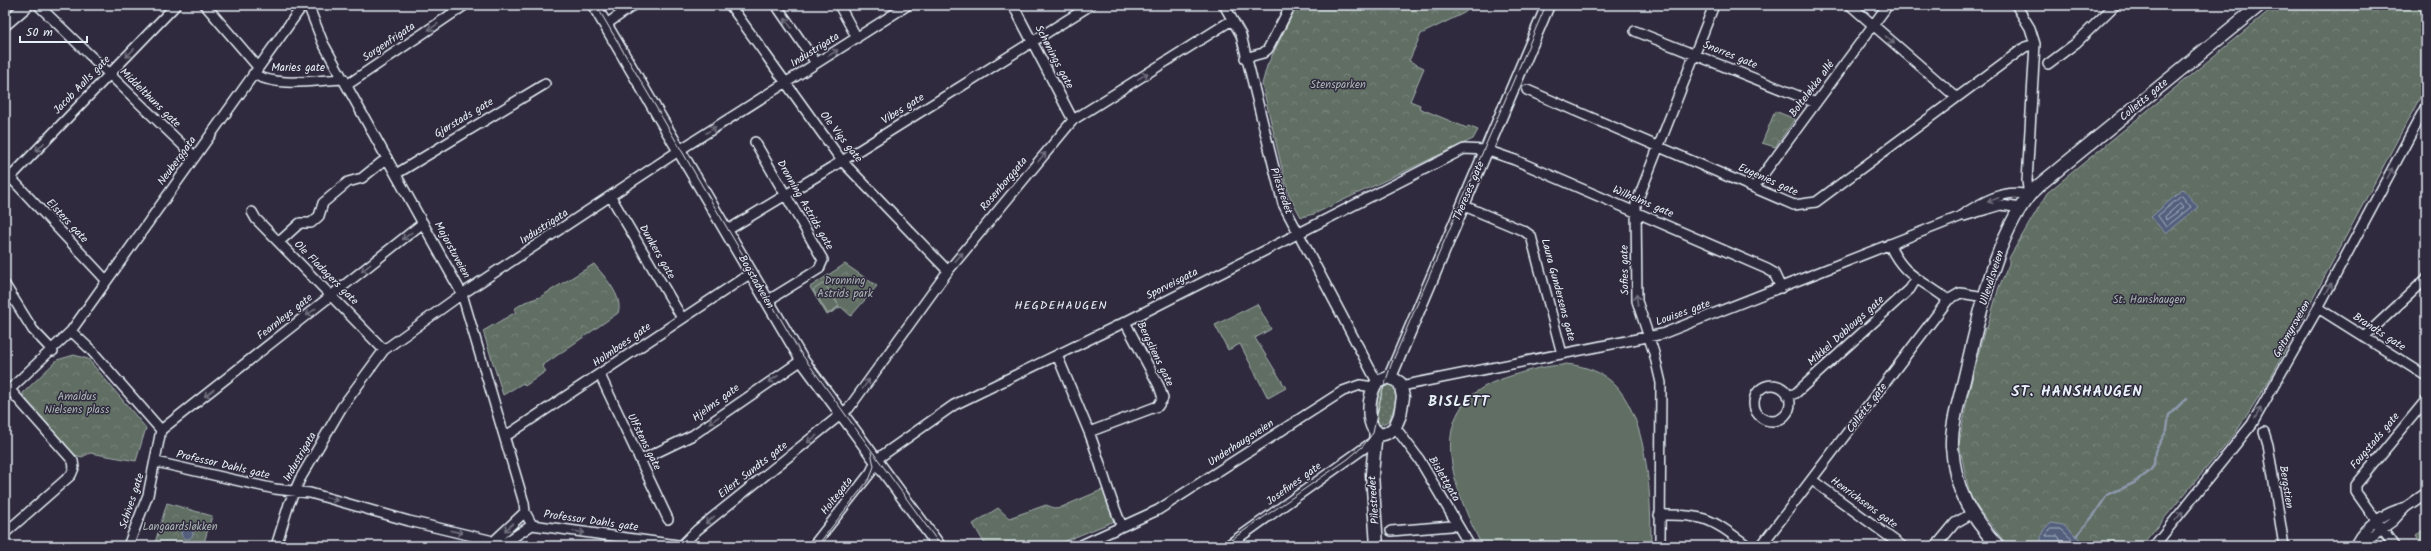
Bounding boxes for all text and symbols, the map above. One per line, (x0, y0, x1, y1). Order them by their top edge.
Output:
one-way arrow (784, 17, 792, 28)
scale bar (20, 18, 87, 44)
street label: Sorgenfrigata (359, 18, 419, 66)
street label: Schønings gate (1030, 22, 1078, 92)
text: 50 m (26, 23, 53, 42)
one-way arrow (427, 23, 438, 31)
street label: Industrigata (787, 28, 843, 72)
one-way arrow (1885, 35, 1895, 45)
street label: Snorres gate (1700, 36, 1760, 74)
one-way arrow (125, 48, 134, 58)
one-way arrow (827, 48, 839, 56)
street label: Jacob Aalls gate (49, 51, 115, 119)
street label: Bolteløkka allé (1785, 56, 1840, 121)
street label: Maries gate (271, 59, 325, 77)
street label: Middelthuns gate (115, 64, 185, 132)
one-way arrow (1137, 72, 1149, 80)
street label: Colletts gate (2116, 74, 2172, 126)
park label: Stensparken (1310, 76, 1366, 94)
street label: Vibes gate (878, 89, 928, 129)
street label: Gjørstads gate (431, 93, 497, 143)
street label: Ole Vigs gate (815, 107, 867, 167)
one-way arrow (705, 126, 716, 134)
street label: Neuberggata (153, 133, 201, 189)
one-way arrow (35, 142, 44, 152)
one-way arrow (1038, 152, 1047, 162)
street label: Rosenborggata (976, 153, 1032, 215)
street label: Dronning Astrids gate (772, 156, 838, 254)
street label: Thereses gate (1448, 158, 1490, 224)
street label: Eugenies gate (1735, 159, 1801, 201)
street label: Pilestredet (1265, 165, 1298, 218)
one-way arrow (2387, 167, 2394, 179)
street label: Wilhelms gate (1610, 181, 1676, 223)
street label: Elsters gate (42, 195, 92, 247)
one-way arrow (1987, 196, 1999, 204)
street label: Industrigata (516, 204, 572, 250)
street label: Majorstuveien (429, 218, 475, 282)
street label: Dunkers gate (634, 221, 680, 283)
one-way arrow (401, 231, 412, 240)
street label: Ole Fladagers gate (289, 236, 363, 310)
street label: Laura Gundersens gate (1536, 237, 1580, 343)
street label: Sofies gate (1616, 245, 1634, 295)
street label: Ullevålsveien (1975, 248, 2009, 308)
street label: Bogstadveien (733, 252, 779, 313)
one-way arrow (955, 252, 964, 262)
street label: Sporveisgata (1143, 263, 1201, 305)
one-way arrow (360, 264, 371, 272)
park label: Dronning Astrids park (817, 272, 874, 303)
one-way arrow (2326, 282, 2333, 294)
street label: Fearnleys gate (253, 289, 317, 345)
street label: Mikkel Doblougs gate (1803, 291, 1889, 371)
park label: St. Hanshaugen (2113, 291, 2185, 309)
one-way arrow (1634, 294, 1641, 307)
street label: Louises gate (1653, 295, 1713, 331)
district label: HEGDEHAUGEN (1014, 296, 1108, 315)
street label: Geitmyrsveien (2268, 297, 2316, 361)
one-way arrow (305, 307, 316, 316)
street label: Brandts gate (2349, 308, 2409, 356)
street label: Holmboes gate (589, 318, 655, 372)
street label: Bergsliens gate (1131, 318, 1179, 390)
one-way arrow (767, 375, 779, 383)
street label: Hjelms gate (688, 379, 744, 427)
one-way arrow (862, 379, 870, 390)
street label: Colletts gate (1842, 379, 1892, 437)
district label: ST. HANSHAUGEN (2011, 380, 2143, 404)
park label: Amaldus Nielsens plass (45, 388, 110, 419)
one-way arrow (204, 388, 214, 397)
district label: BISLETT (1428, 390, 1491, 414)
one-way arrow (2255, 407, 2262, 419)
street label: Fougstads gate (2346, 409, 2404, 473)
street label: Ulfstens gate (622, 410, 666, 474)
street label: Underhaugsveien (1204, 415, 1278, 471)
one-way arrow (709, 416, 720, 424)
street label: Industrigata (278, 429, 322, 485)
one-way arrow (806, 435, 817, 444)
street label: Eilert Sundts gate (714, 437, 792, 503)
street label: Professor Dahls gate (174, 445, 272, 485)
street label: Bislettgata (1423, 453, 1465, 505)
street label: Josefines gate (1262, 458, 1326, 510)
street label: Bergstien (2274, 464, 2298, 510)
street label: Schives gate (115, 471, 149, 531)
street label: Henrichsens gate (1827, 472, 1901, 534)
street label: Holtegata (816, 473, 858, 519)
street label: Pilestredet (1363, 474, 1385, 525)
one-way arrow (325, 496, 338, 503)
street label: Professor Dahls gate (542, 505, 640, 537)
one-way arrow (2174, 511, 2183, 521)
one-way arrow (704, 516, 715, 524)
park label: Langaardsløkken (142, 518, 218, 536)
one-way arrow (504, 522, 514, 532)
one-way arrow (573, 528, 586, 536)
one-way arrow (451, 529, 464, 537)

